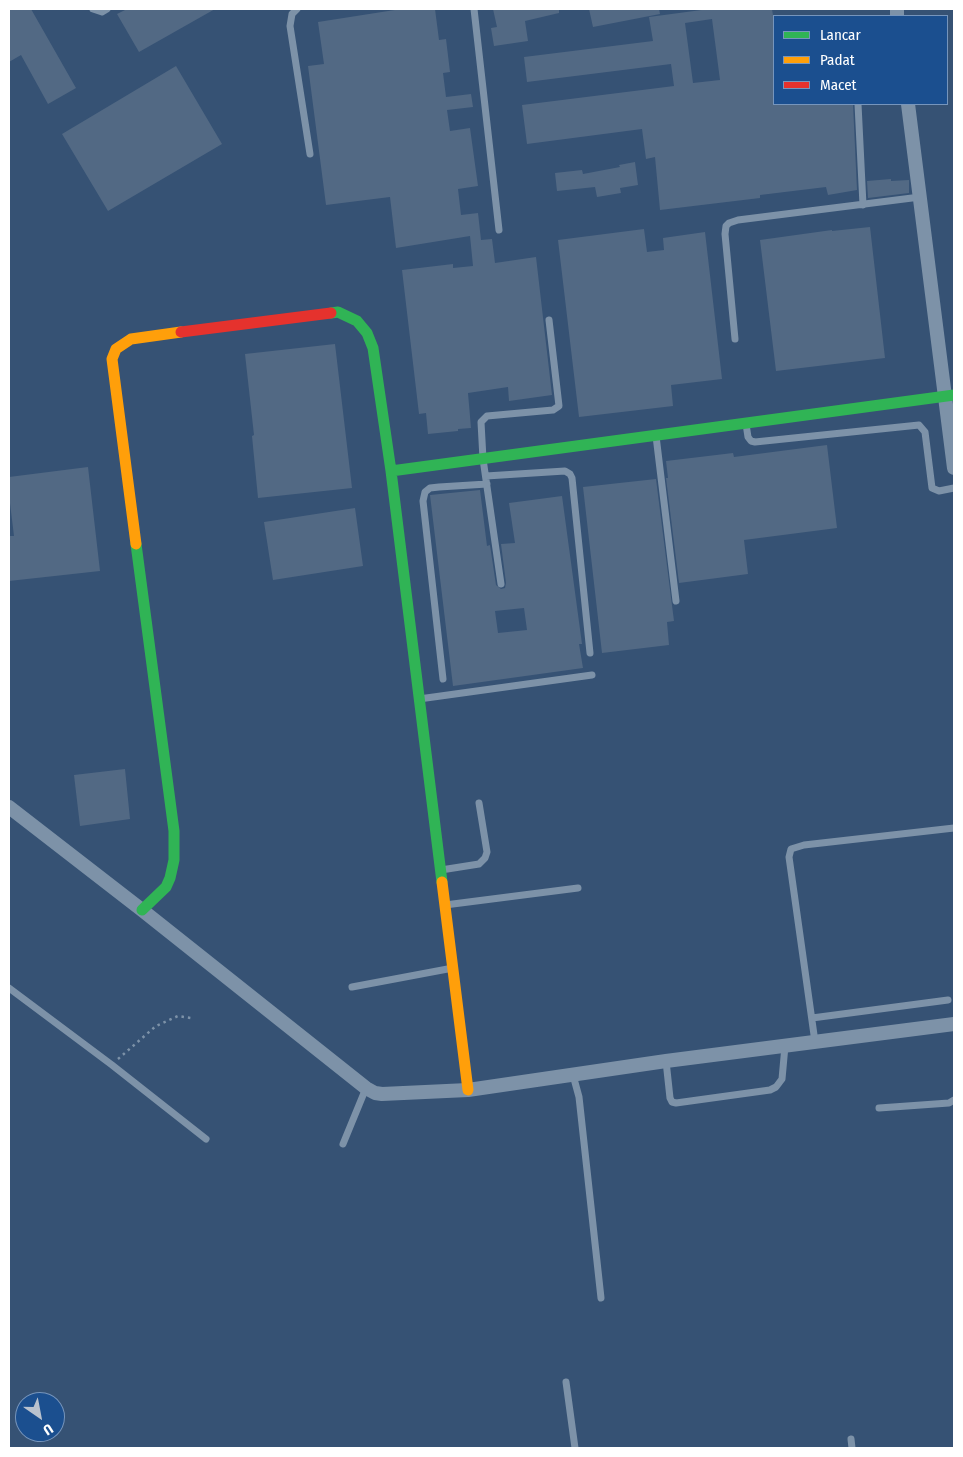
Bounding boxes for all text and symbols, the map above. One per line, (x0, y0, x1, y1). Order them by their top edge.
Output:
legend (773, 15, 948, 105)
text: Lancar (820, 26, 861, 44)
text: Padat (820, 51, 855, 69)
text: Macet (820, 76, 856, 94)
north arrow (15, 1392, 65, 1442)
text: U (40, 1420, 56, 1439)

